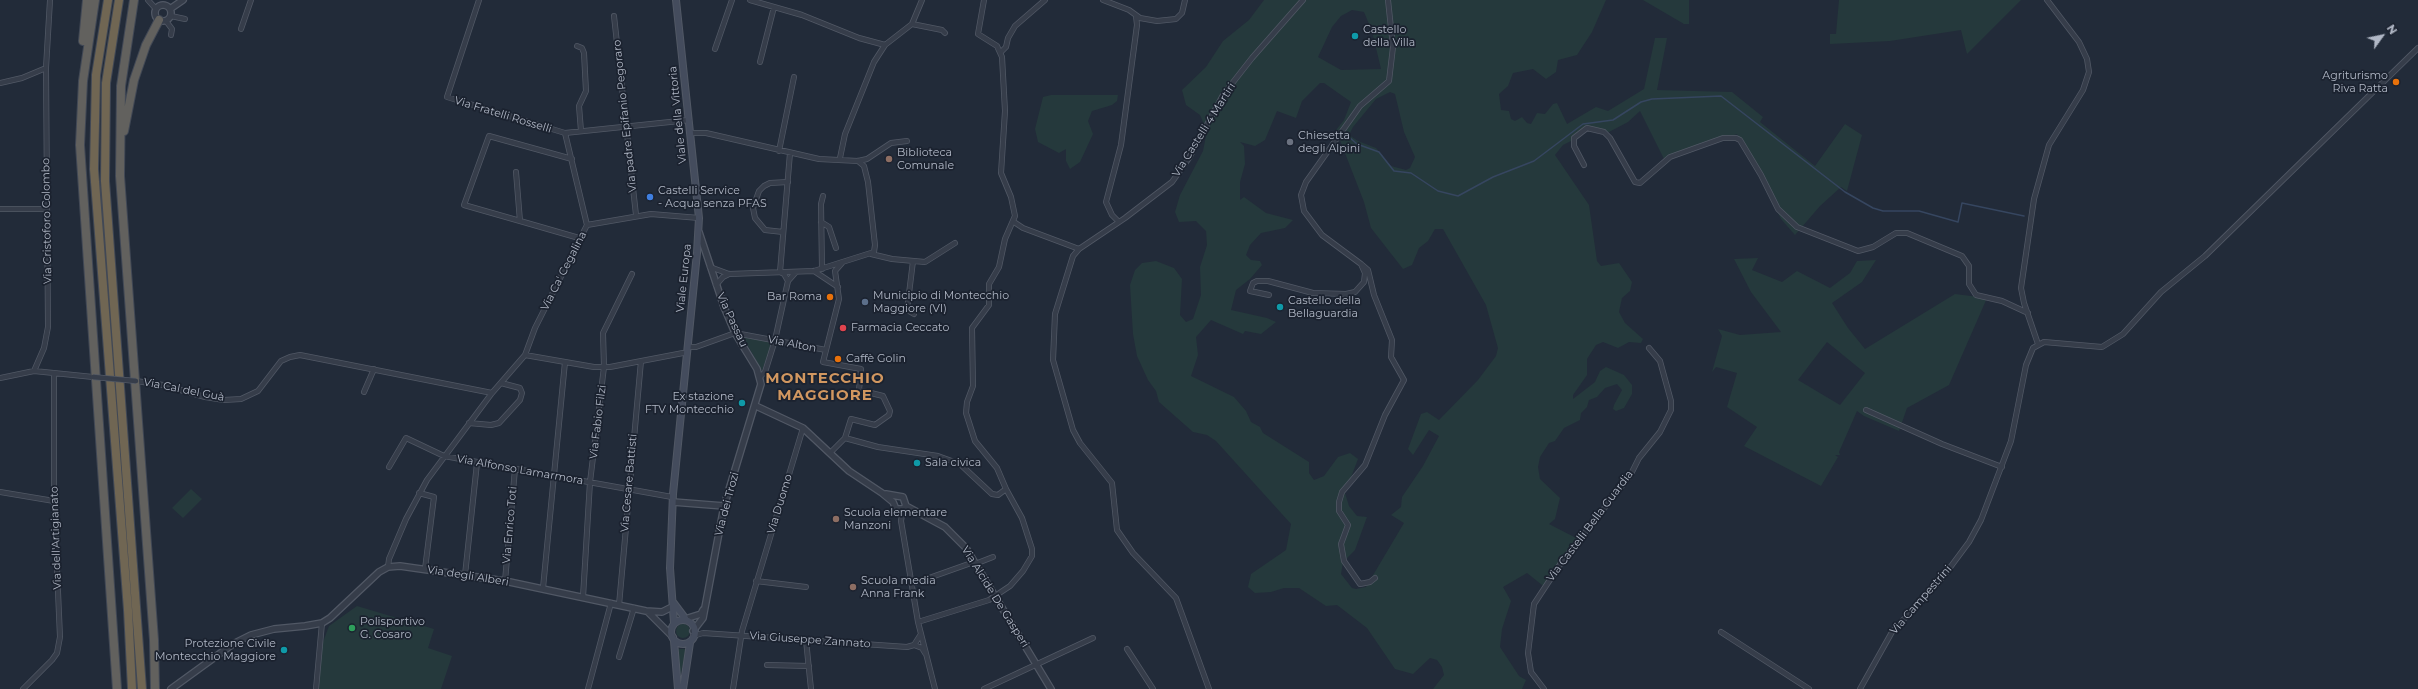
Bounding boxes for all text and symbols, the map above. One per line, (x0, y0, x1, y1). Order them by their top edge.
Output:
north arrow (2362, 16, 2402, 56)
text: N (2384, 22, 2400, 37)
place label: Castello della Villa (1363, 23, 1415, 49)
marker: Castello della Villa (1350, 31, 1360, 41)
street label: Via padre Epifanio Pegoraro (610, 39, 640, 193)
street label: Viale della Vittoria (666, 65, 690, 165)
place label: Agriturismo Riva Ratta (2322, 69, 2388, 95)
marker: Agriturismo Riva Ratta (2391, 77, 2401, 87)
street label: Via Castelli 4 Martiri (1170, 81, 1238, 179)
street label: Via Fratelli Rosselli (453, 94, 553, 136)
place label: Chiesetta degli Alpini (1298, 129, 1360, 155)
marker: Chiesetta degli Alpini (1285, 137, 1295, 147)
place label: Biblioteca Comunale (897, 146, 954, 172)
marker: Biblioteca Comunale (884, 154, 894, 164)
street label: Via Cristoforo Colombo (39, 158, 55, 284)
place label: Castelli Service - Acqua senza PFAS (658, 184, 767, 210)
marker: Castelli Service - Acqua senza PFAS (645, 192, 655, 202)
street label: Via Ca' Cegalina (538, 229, 590, 313)
street label: Viale Europa (674, 243, 694, 313)
place label: Municipio di Montecchio Maggiore (VI) (873, 289, 1009, 315)
place label: Bar Roma (767, 290, 822, 304)
street label: Via Passau (714, 291, 750, 349)
marker: Bar Roma (825, 292, 835, 302)
place label: Castello della Bellaguardia (1288, 294, 1361, 320)
marker: Municipio di Montecchio Maggiore (VI) (860, 297, 870, 307)
marker: Castello della Bellaguardia (1275, 302, 1285, 312)
place label: Farmacia Ceccato (851, 321, 949, 335)
marker: Farmacia Ceccato (838, 323, 848, 333)
street label: Via Alton (767, 333, 817, 355)
place label: Caffè Golin (846, 352, 906, 366)
marker: Caffè Golin (833, 354, 843, 364)
district label: MONTECCHIO MAGGIORE (765, 370, 885, 405)
street label: Via Cal del Guà (142, 376, 226, 404)
street label: Via Fabio Filzi (587, 384, 609, 460)
place label: Ex stazione FTV Montecchio (645, 390, 734, 416)
marker: Ex stazione FTV Montecchio (737, 398, 747, 408)
street label: Via Cesare Battisti (618, 433, 640, 533)
street label: Via Alfonso Lamarmora (456, 452, 584, 488)
place label: Sala civica (925, 456, 981, 470)
marker: Sala civica (912, 458, 922, 468)
street label: Via Castelli Bella Guardia (1544, 468, 1636, 584)
street label: Via dei Trozi (712, 471, 742, 537)
street label: Via Duomo (765, 473, 795, 535)
street label: Via dell'Artigianato (48, 486, 64, 590)
street label: Via Enrico Toti (500, 486, 520, 564)
place label: Scuola elementare Manzoni (844, 506, 947, 532)
marker: Scuola elementare Manzoni (831, 514, 841, 524)
street label: Via Alcide De Gasperi (958, 544, 1032, 650)
street label: Via degli Alberi (426, 563, 510, 589)
street label: Via Campestrini (1887, 563, 1955, 637)
place label: Scuola media Anna Frank (861, 574, 936, 600)
marker: Scuola media Anna Frank (848, 582, 858, 592)
place label: Polisportivo G. Cosaro (360, 615, 425, 641)
marker: Polisportivo G. Cosaro (347, 623, 357, 633)
street label: Via Giuseppe Zannato (749, 629, 871, 651)
place label: Protezione Civile Montecchio Maggiore (155, 637, 276, 663)
marker: Protezione Civile Montecchio Maggiore (279, 645, 289, 655)

